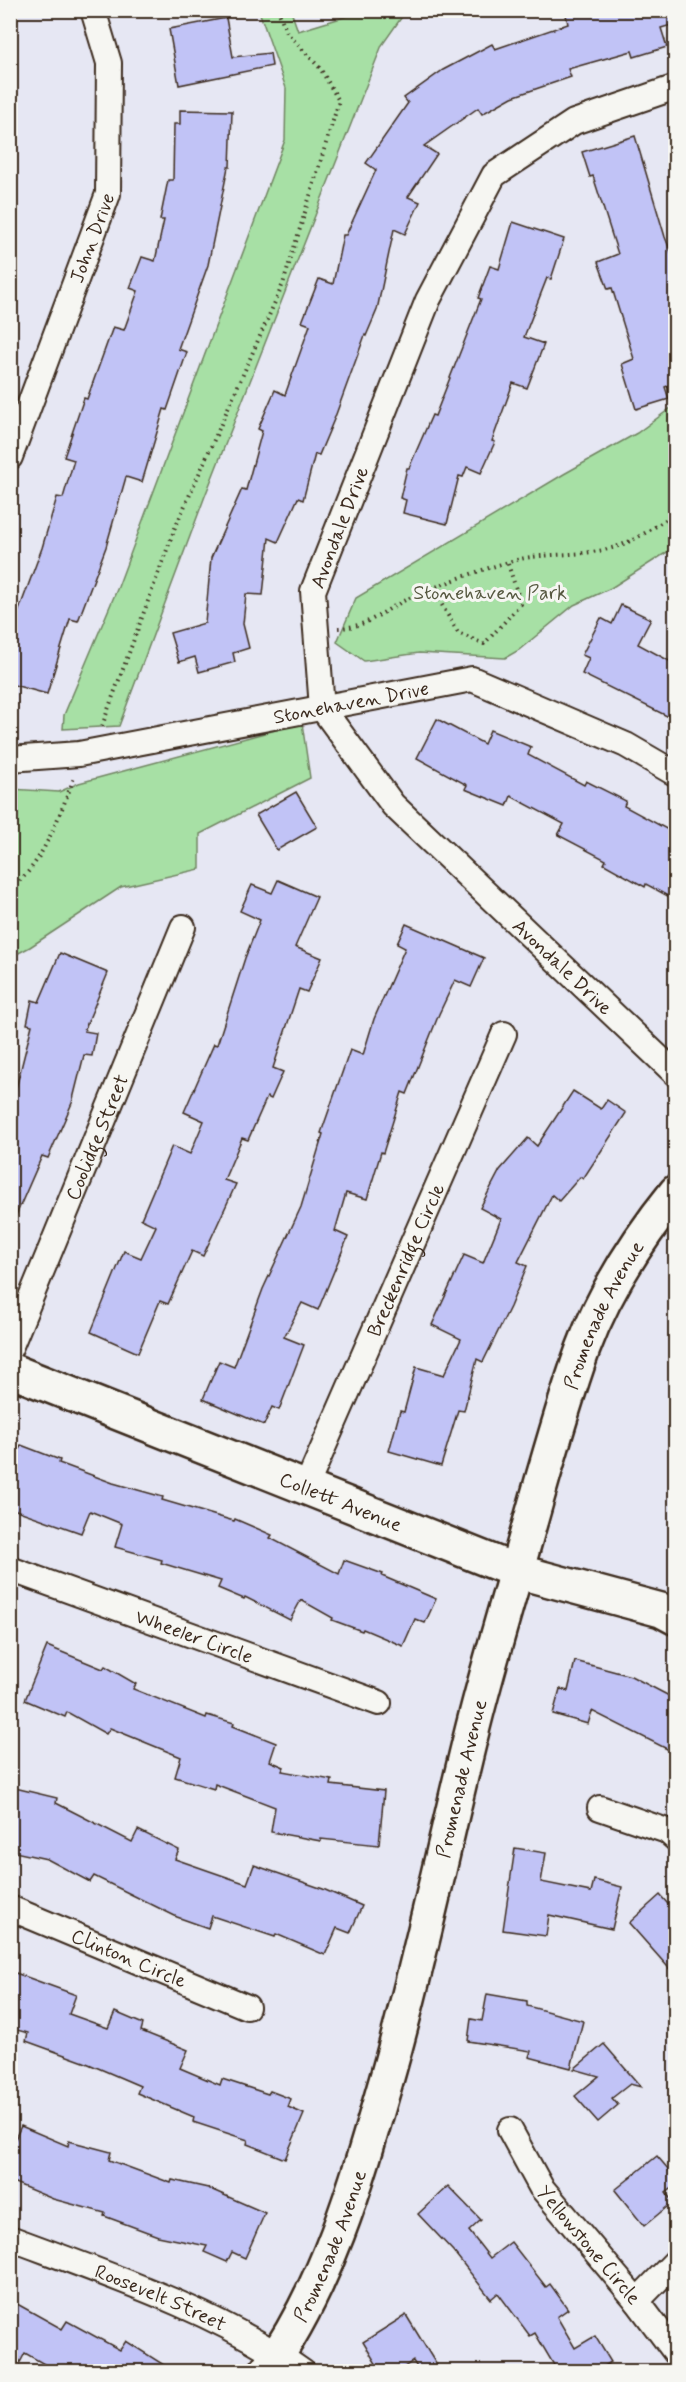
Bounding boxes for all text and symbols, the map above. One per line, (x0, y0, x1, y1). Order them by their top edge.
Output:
street label: John Drive (64, 189, 122, 287)
street label: Avondale Drive (305, 463, 376, 593)
park label: Stonehaven Park (413, 580, 567, 607)
street label: Stonehaven Drive (271, 676, 431, 732)
street label: Avondale Drive (506, 913, 618, 1022)
street label: Coolidge Street (60, 1070, 136, 1205)
street label: Breckenridge Circle (361, 1180, 452, 1341)
street label: Promenade Avenue (558, 1236, 651, 1393)
street label: Collett Avenue (275, 1466, 406, 1539)
street label: Wheeler Circle (131, 1604, 256, 1671)
street label: Promenade Avenue (430, 1697, 495, 1861)
street label: Clinton Circle (67, 1923, 190, 1995)
street label: Promenade Avenue (288, 2167, 374, 2327)
street label: Yellowstone Circle (530, 2180, 646, 2311)
street label: Roosevelt Street (91, 2259, 231, 2339)

